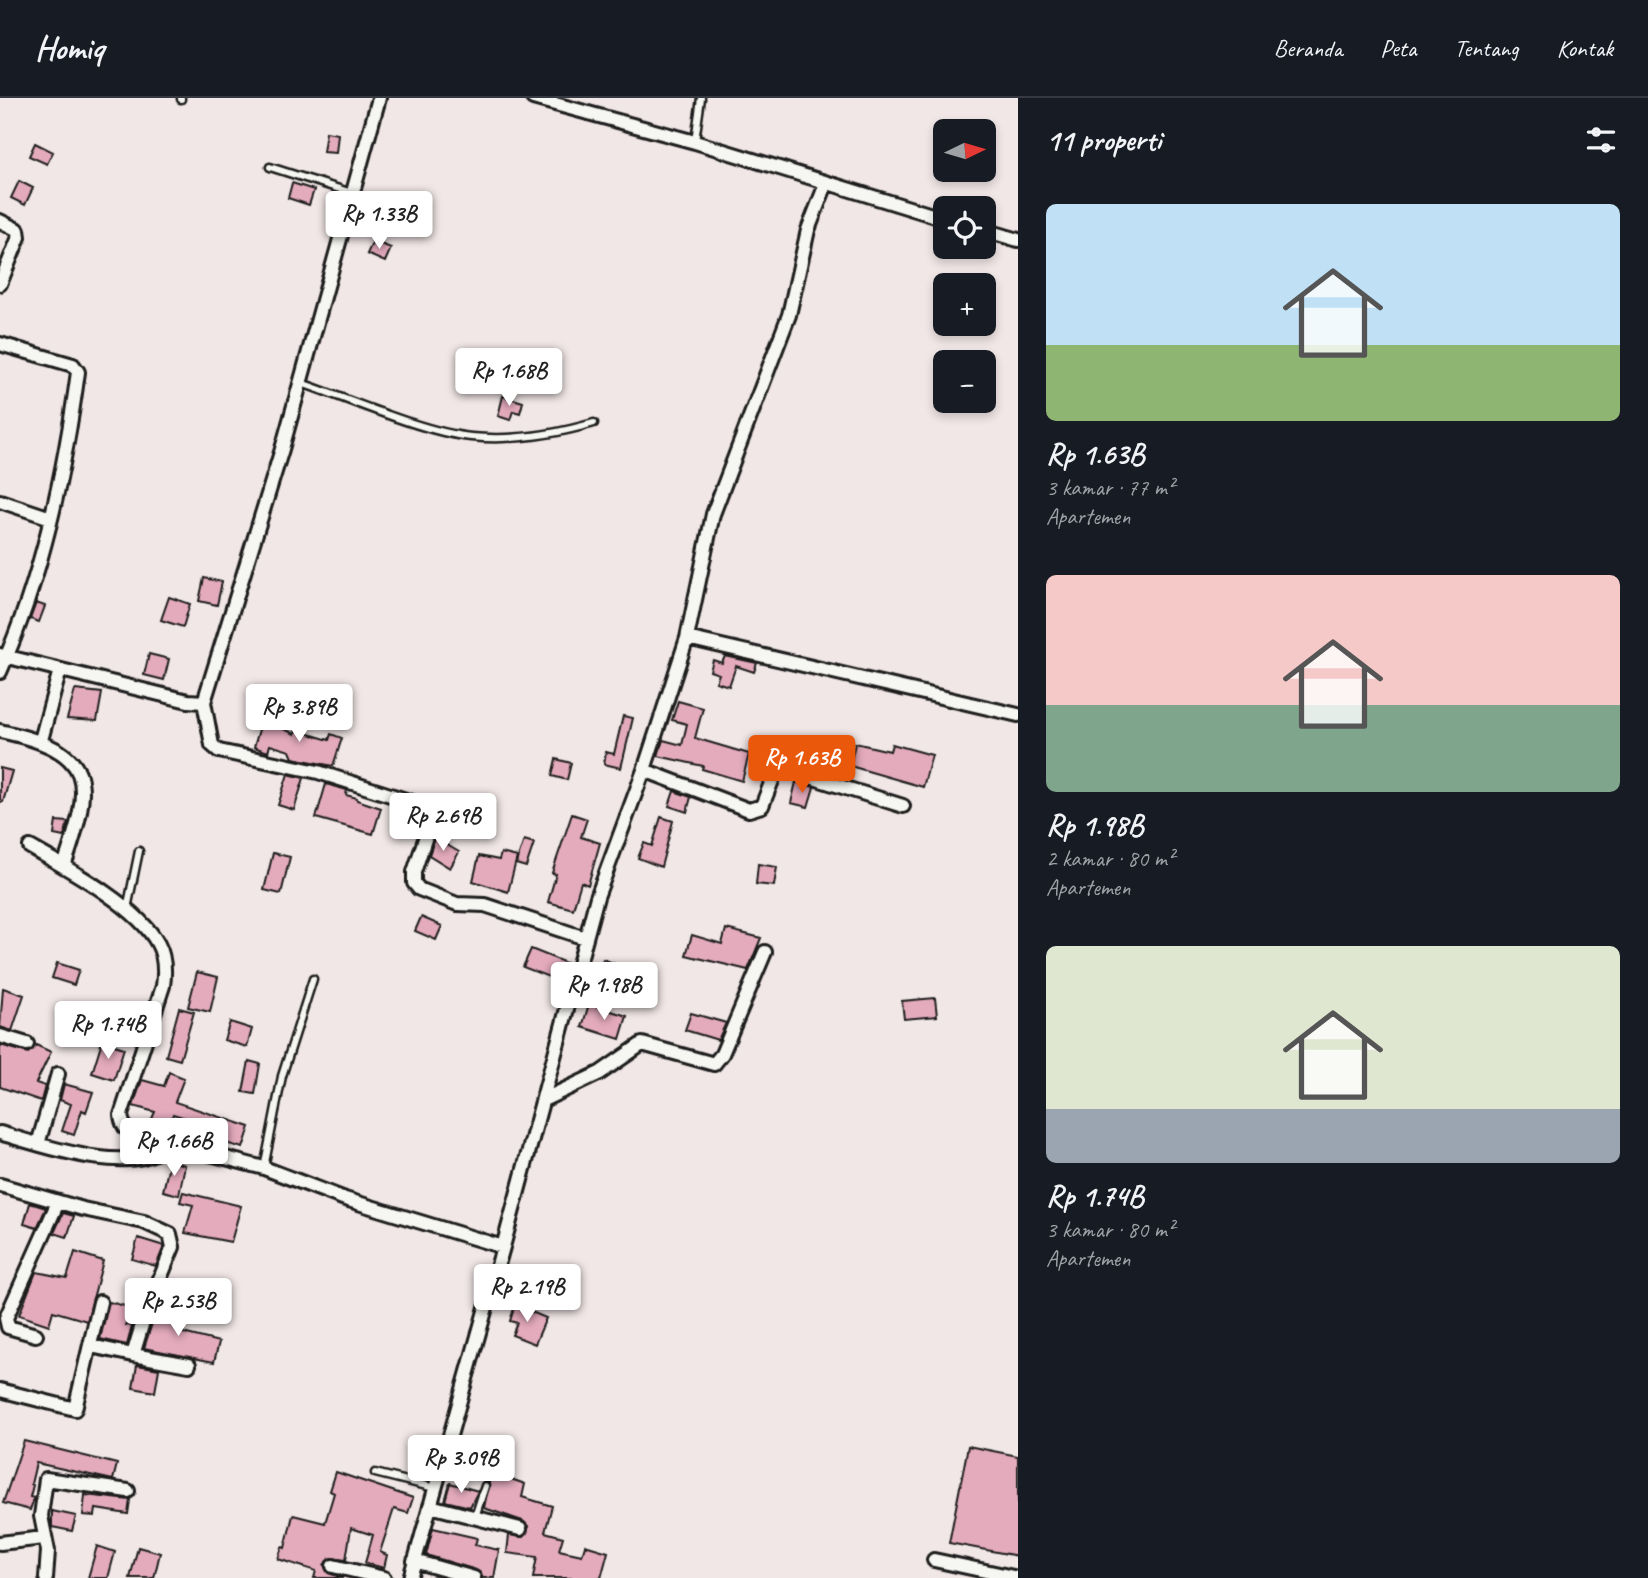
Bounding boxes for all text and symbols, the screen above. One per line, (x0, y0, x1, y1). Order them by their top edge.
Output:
text: Homiq (35, 27, 104, 69)
text: Beranda (1274, 33, 1342, 63)
text: Peta (1380, 33, 1416, 63)
text: Tentang (1454, 33, 1519, 63)
text: Kontak (1557, 33, 1613, 63)
north arrow (933, 119, 996, 182)
map controls (933, 119, 996, 413)
text: 11 properti (1046, 121, 1161, 159)
icon: filters (1582, 121, 1620, 159)
pin: Rp 1.33B (307, 192, 451, 251)
button: locate (933, 196, 996, 259)
text: Rp 1.33B (342, 199, 416, 228)
icon: home (1270, 250, 1396, 376)
button: + (933, 273, 996, 336)
pin: Rp 1.68B (437, 348, 581, 408)
button: − (933, 350, 996, 413)
text: Rp 1.68B (471, 356, 547, 385)
text: Rp 1.63B (1046, 435, 1144, 473)
text: 3 kamar · 77 m² (1046, 473, 1174, 502)
text: Apartemen (1046, 502, 1130, 531)
icon: home (1270, 621, 1396, 747)
pin: Rp 3.89B (227, 684, 371, 744)
text: Rp 3.89B (262, 692, 336, 721)
pin: Rp 1.63B (730, 736, 874, 795)
text: Rp 1.63B (764, 743, 840, 772)
pin: Rp 2.69B (371, 794, 515, 853)
text: Rp 2.69B (405, 801, 481, 830)
text: Rp 1.98B (1046, 806, 1143, 844)
text: 2 kamar · 80 m² (1046, 844, 1174, 873)
text: Apartemen (1046, 873, 1130, 902)
pin: Rp 1.98B (532, 962, 676, 1022)
text: Rp 1.98B (567, 970, 641, 999)
icon: home (1270, 992, 1396, 1118)
pin: Rp 1.74B (36, 1002, 180, 1061)
text: Rp 1.74B (71, 1009, 145, 1038)
pin: Rp 1.66B (102, 1118, 246, 1178)
text: Rp 1.66B (136, 1126, 212, 1155)
text: Rp 1.74B (1046, 1177, 1144, 1215)
text: 3 kamar · 80 m² (1046, 1215, 1174, 1244)
text: Apartemen (1046, 1244, 1130, 1273)
pin: Rp 2.19B (455, 1264, 599, 1324)
text: Rp 2.19B (490, 1272, 564, 1301)
pin: Rp 2.53B (106, 1278, 250, 1338)
text: Rp 2.53B (141, 1286, 215, 1315)
pin: Rp 3.09B (389, 1436, 533, 1495)
text: Rp 3.09B (424, 1443, 498, 1472)

